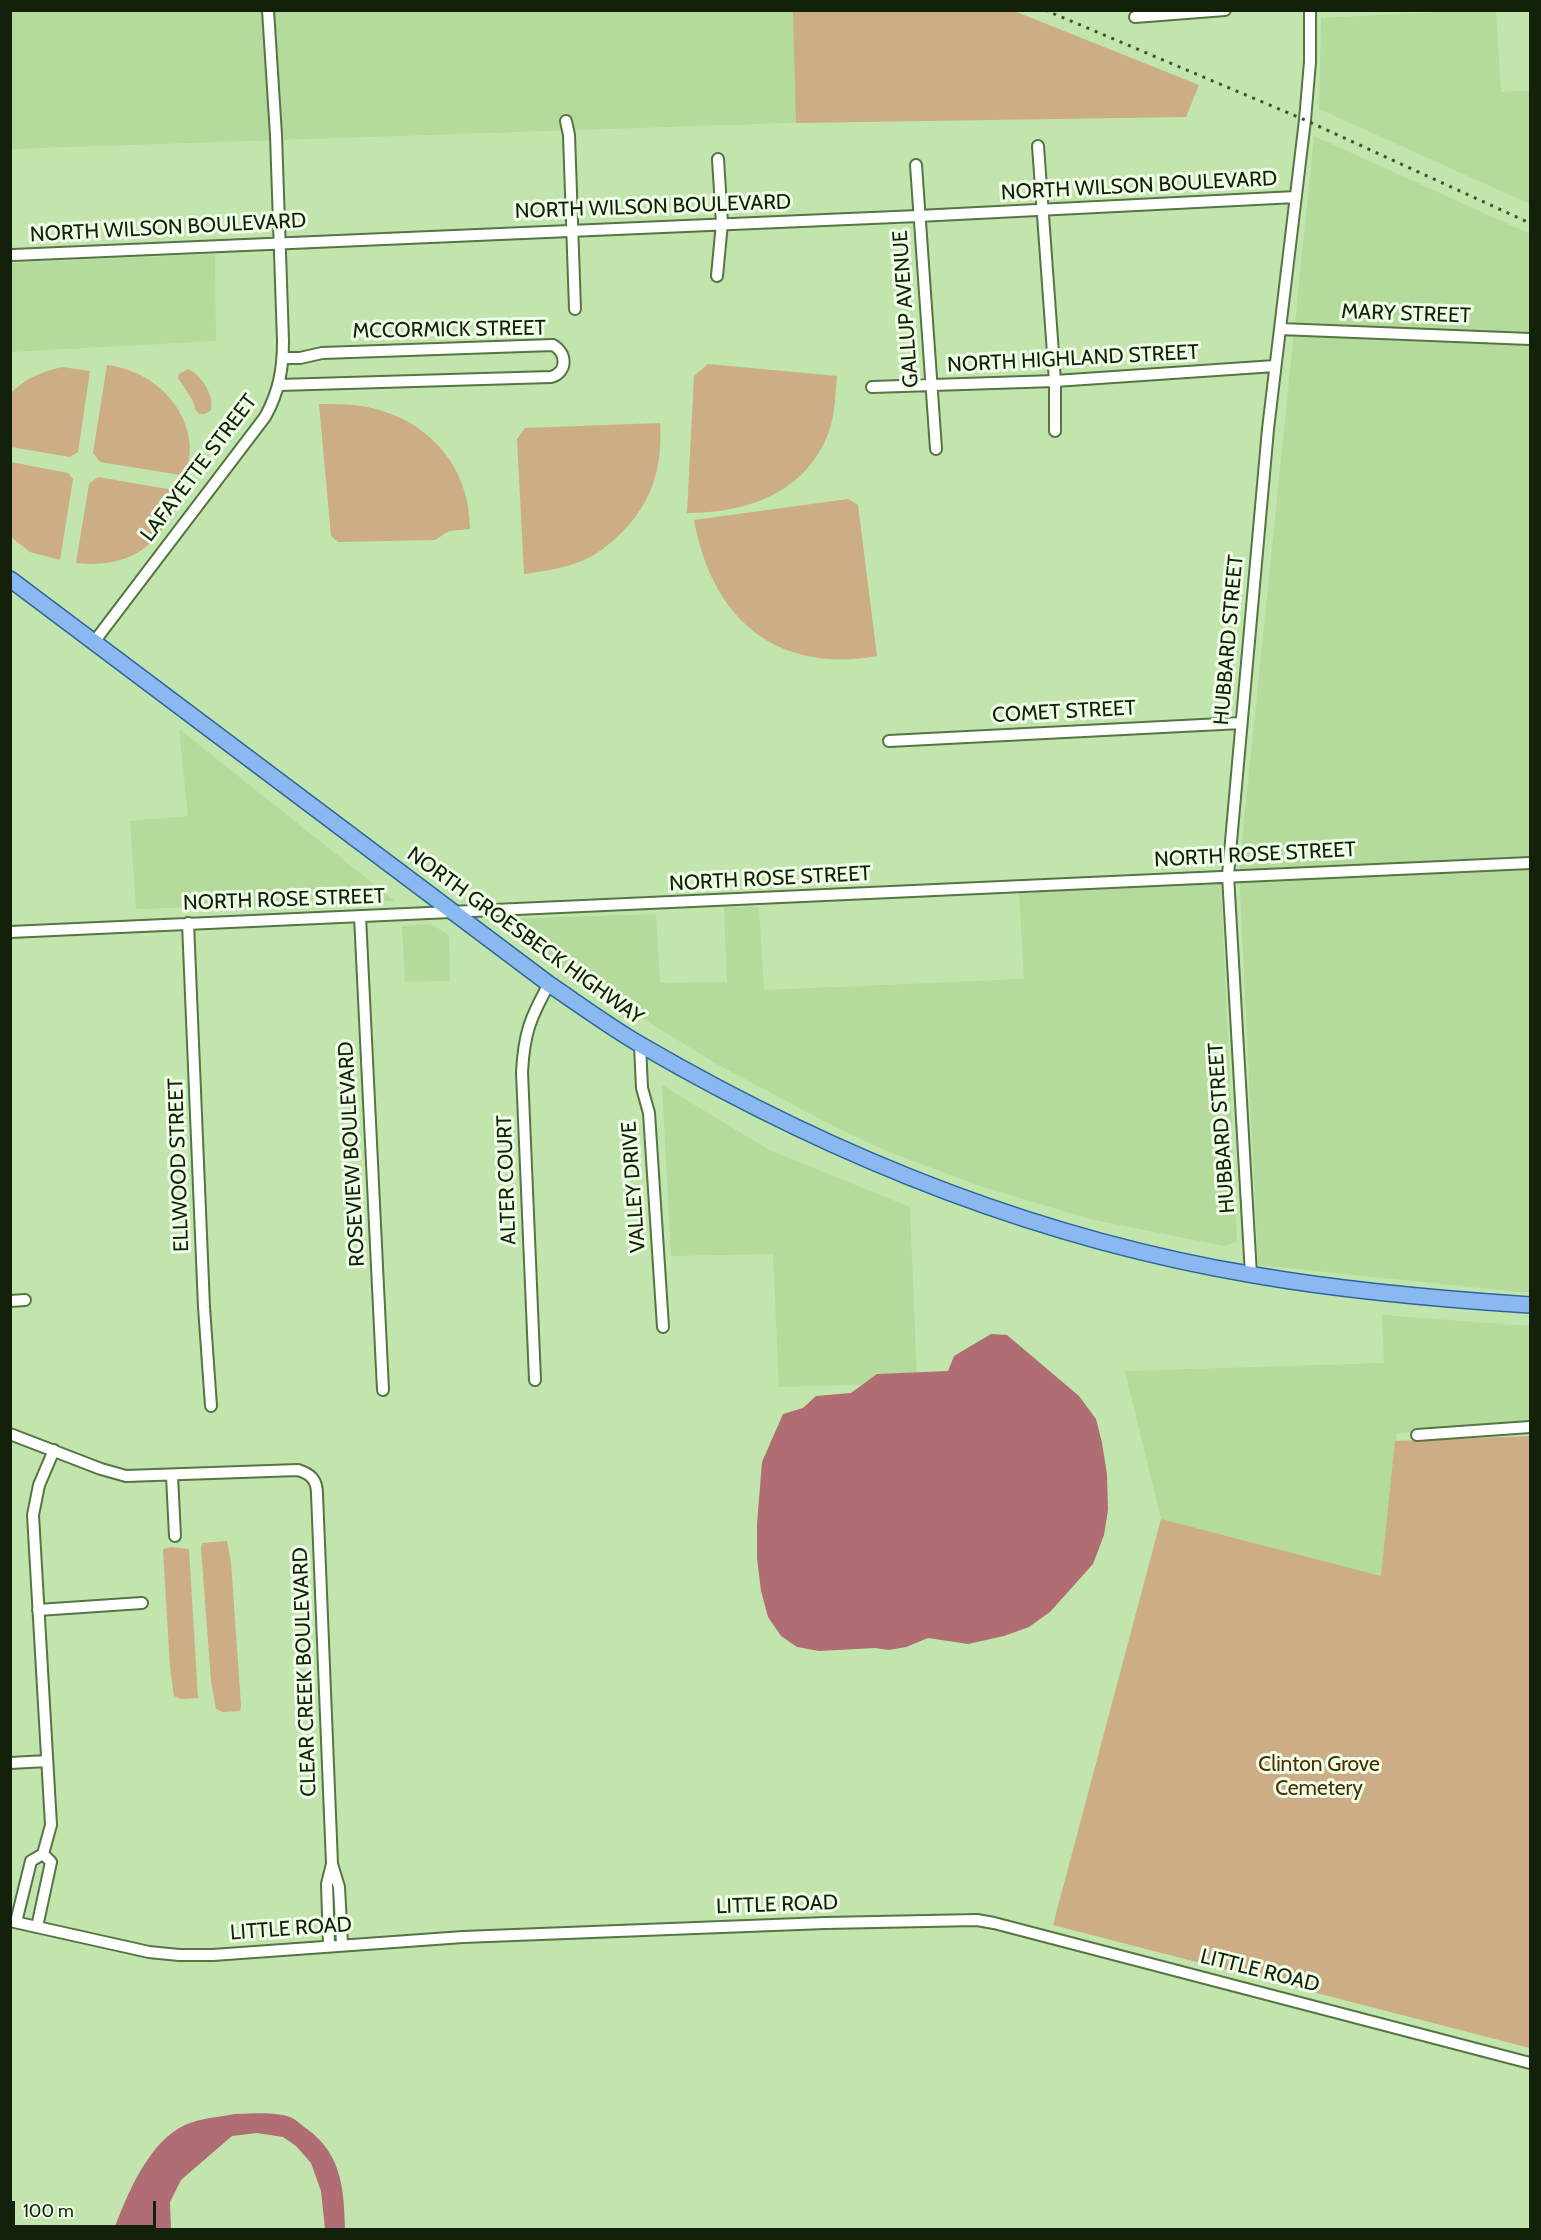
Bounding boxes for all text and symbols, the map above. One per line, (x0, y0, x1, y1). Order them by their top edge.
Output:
street label: NORTH WILSON BOULEVARD (1000, 166, 1278, 206)
street label: NORTH WILSON BOULEVARD (514, 190, 792, 224)
street label: NORTH WILSON BOULEVARD (29, 208, 307, 248)
street label: GALLUP AVENUE (888, 230, 924, 388)
street label: MARY STREET (1341, 299, 1471, 329)
street label: MCCORMICK STREET (352, 316, 546, 344)
street label: NORTH HIGHLAND STREET (947, 340, 1199, 378)
street label: LAFAYETTE STREET (135, 389, 263, 547)
street label: HUBBARD STREET (1209, 554, 1249, 726)
street label: COMET STREET (992, 696, 1136, 728)
street label: NORTH ROSE STREET (1153, 837, 1357, 873)
street label: NORTH GROESBECK HIGHWAY (402, 842, 648, 1030)
street label: NORTH ROSE STREET (668, 861, 872, 897)
street label: NORTH ROSE STREET (183, 884, 385, 916)
street label: ROSEVIEW BOULEVARD (334, 1041, 370, 1267)
street label: HUBBARD STREET (1203, 1042, 1241, 1214)
street label: ELLWOOD STREET (163, 1078, 195, 1252)
street label: ALTER COURT (492, 1115, 522, 1245)
street label: VALLEY DRIVE (617, 1120, 651, 1254)
street label: CLEAR CREEK BOULEVARD (288, 1547, 322, 1797)
park label: Clinton Grove Cemetery (1258, 1752, 1380, 1802)
street label: LITTLE ROAD (716, 1890, 838, 1920)
street label: LITTLE ROAD (229, 1912, 353, 1946)
street label: LITTLE ROAD (1198, 1944, 1322, 1998)
scale bar (15, 2189, 159, 2227)
text: 100 m (23, 2200, 74, 2222)

